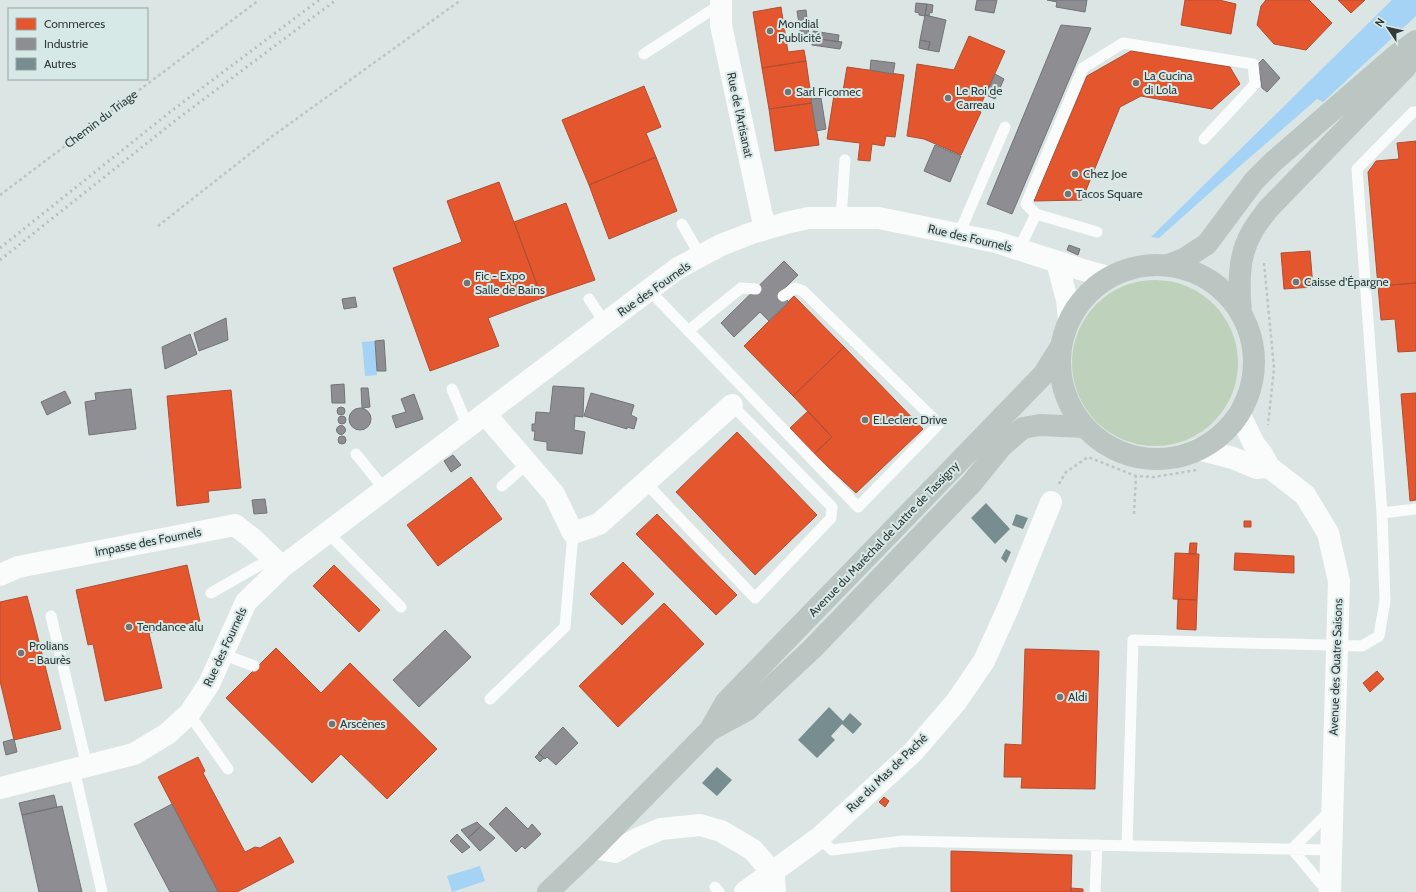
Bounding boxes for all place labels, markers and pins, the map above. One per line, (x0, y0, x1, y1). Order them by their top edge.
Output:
place label: Mondial Publicité (778, 16, 821, 45)
marker: Mondial Publicité (765, 26, 775, 36)
place label: La Cucina di Lola (1144, 68, 1193, 97)
marker: La Cucina di Lola (1131, 78, 1141, 88)
place label: Le Roi de Carreau (956, 83, 1002, 112)
place label: Sarl Ficomec (796, 84, 861, 99)
marker: Sarl Ficomec (783, 87, 793, 97)
marker: Le Roi de Carreau (943, 93, 953, 103)
place label: Chez Joe (1083, 166, 1127, 181)
marker: Chez Joe (1070, 169, 1080, 179)
place label: Tacos Square (1076, 186, 1143, 201)
marker: Tacos Square (1063, 189, 1073, 199)
place label: Fic - Expo Salle de Bains (475, 268, 545, 297)
place label: Caisse d'Épargne (1304, 274, 1389, 289)
marker: Caisse d'Épargne (1291, 277, 1301, 287)
marker: Fic - Expo Salle de Bains (462, 278, 472, 288)
place label: E.Leclerc Drive (873, 412, 947, 427)
marker: E.Leclerc Drive (860, 415, 870, 425)
place label: Tendance alu (137, 619, 204, 634)
marker: Tendance alu (124, 622, 134, 632)
place label: Prolians - Baurès (29, 638, 71, 667)
marker: Prolians - Baurès (16, 648, 26, 658)
place label: Aldi (1068, 689, 1087, 704)
marker: Aldi (1055, 692, 1065, 702)
place label: Arscènes (340, 716, 386, 731)
marker: Arscènes (327, 719, 337, 729)

